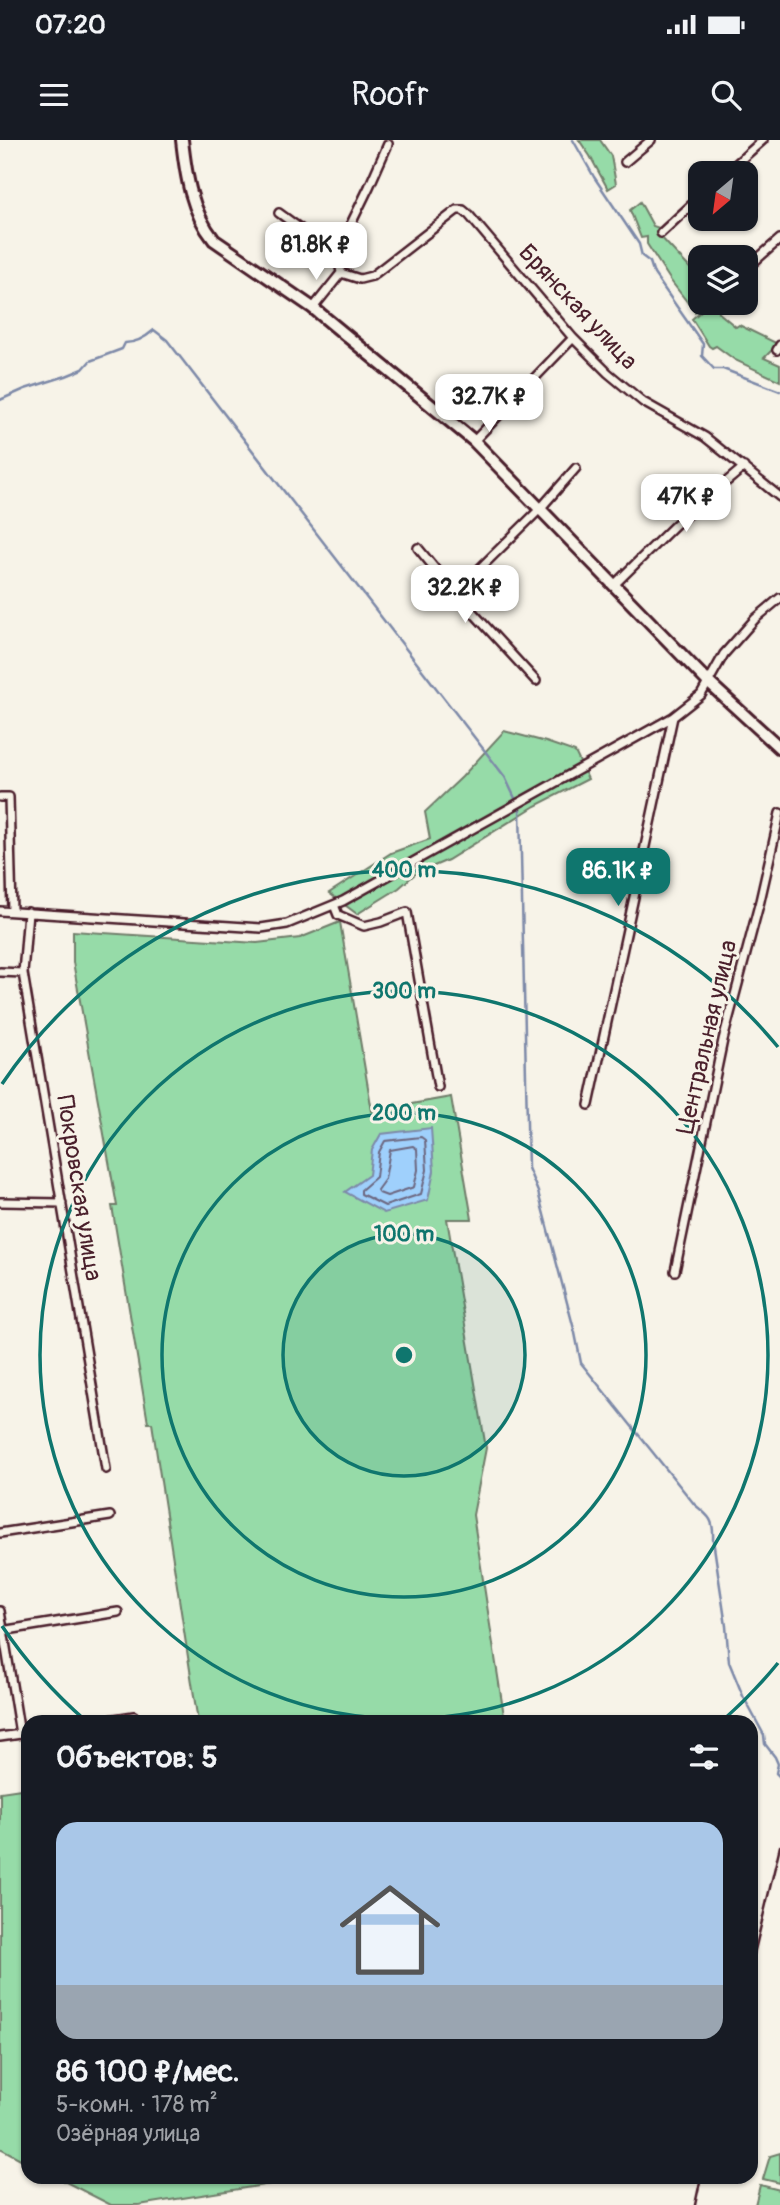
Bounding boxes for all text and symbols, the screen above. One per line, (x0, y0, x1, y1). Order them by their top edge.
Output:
text: 07:20 (35, 9, 106, 41)
text: Roofr (351, 75, 429, 115)
icon: menu (35, 76, 73, 114)
icon: search (707, 76, 745, 114)
north arrow (688, 161, 758, 231)
map controls (688, 161, 758, 315)
pin: 81.8K ₽ (251, 222, 381, 282)
text: 81.8K ₽ (281, 230, 351, 259)
street label: Брянская улица (513, 238, 643, 376)
button: layers (688, 245, 758, 315)
pin: 32.7K ₽ (424, 374, 554, 434)
text: 32.7K ₽ (451, 382, 527, 411)
pin: 47K ₽ (637, 474, 735, 534)
text: 47K ₽ (657, 482, 715, 511)
pin: 32.2K ₽ (400, 566, 530, 625)
text: 32.2K ₽ (427, 573, 503, 602)
pin: 86.1K ₽ (553, 848, 683, 908)
text: 86.1K ₽ (582, 856, 654, 885)
text: 400 m (372, 857, 436, 884)
street label: Центральная улица (671, 937, 743, 1137)
text: 300 m (372, 978, 436, 1005)
street label: Покровская улица (50, 1093, 108, 1283)
text: 200 m (372, 1100, 436, 1127)
text: 100 m (374, 1221, 434, 1248)
centre of rings (392, 1343, 416, 1367)
icon: filters (685, 1738, 723, 1776)
text: Объектов: 5 (56, 1739, 218, 1776)
icon: home (327, 1867, 453, 1993)
text: 86 100 ₽/мес. (56, 2053, 239, 2090)
text: 5-комн. · 178 m² (56, 2090, 218, 2119)
text: Озёрная улица (56, 2119, 200, 2148)

